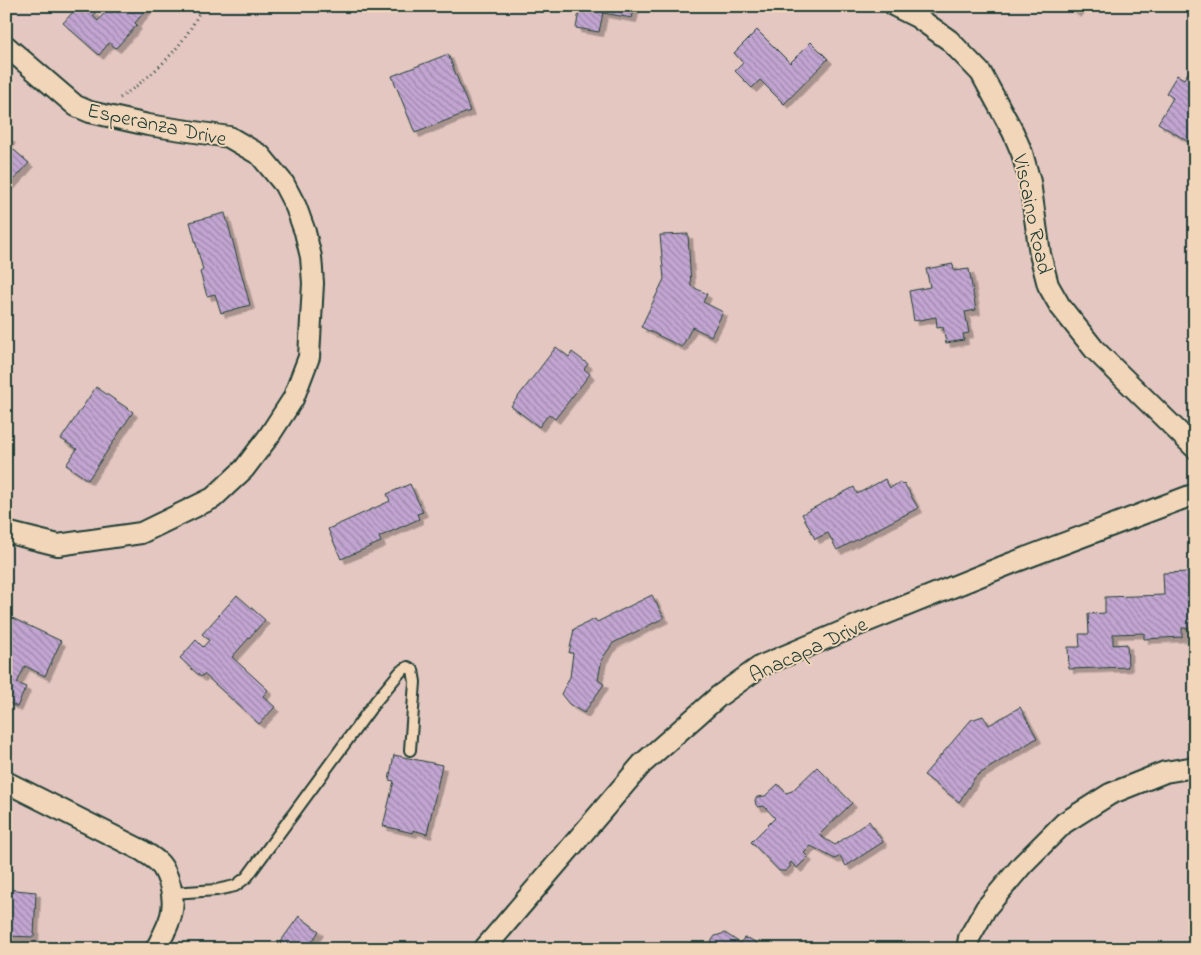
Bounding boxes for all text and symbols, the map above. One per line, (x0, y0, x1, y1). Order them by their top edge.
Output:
street label: Esperanza Drive (84, 97, 230, 155)
street label: Viscaino Road (1003, 151, 1058, 277)
street label: Anacapa Drive (745, 610, 873, 691)

